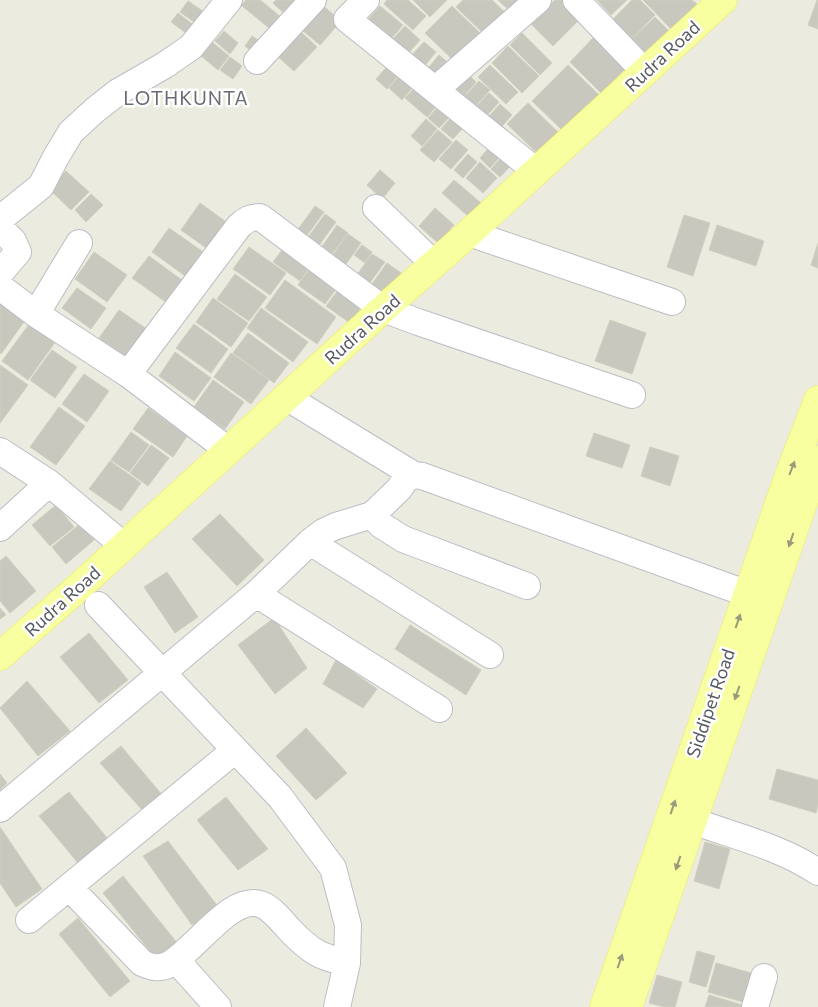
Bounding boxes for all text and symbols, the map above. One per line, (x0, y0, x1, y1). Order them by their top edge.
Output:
street label: Rudra Road (620, 16, 704, 96)
district label: LOTHKUNTA (123, 86, 249, 109)
street label: Rudra Road (320, 289, 404, 369)
one-way arrow (788, 460, 796, 475)
one-way arrow (787, 532, 794, 547)
street label: Rudra Road (20, 561, 104, 641)
one-way arrow (734, 613, 742, 628)
street label: Siddipet Road (681, 646, 739, 760)
one-way arrow (733, 686, 741, 701)
one-way arrow (670, 800, 677, 815)
one-way arrow (674, 856, 682, 871)
one-way arrow (616, 953, 624, 968)

